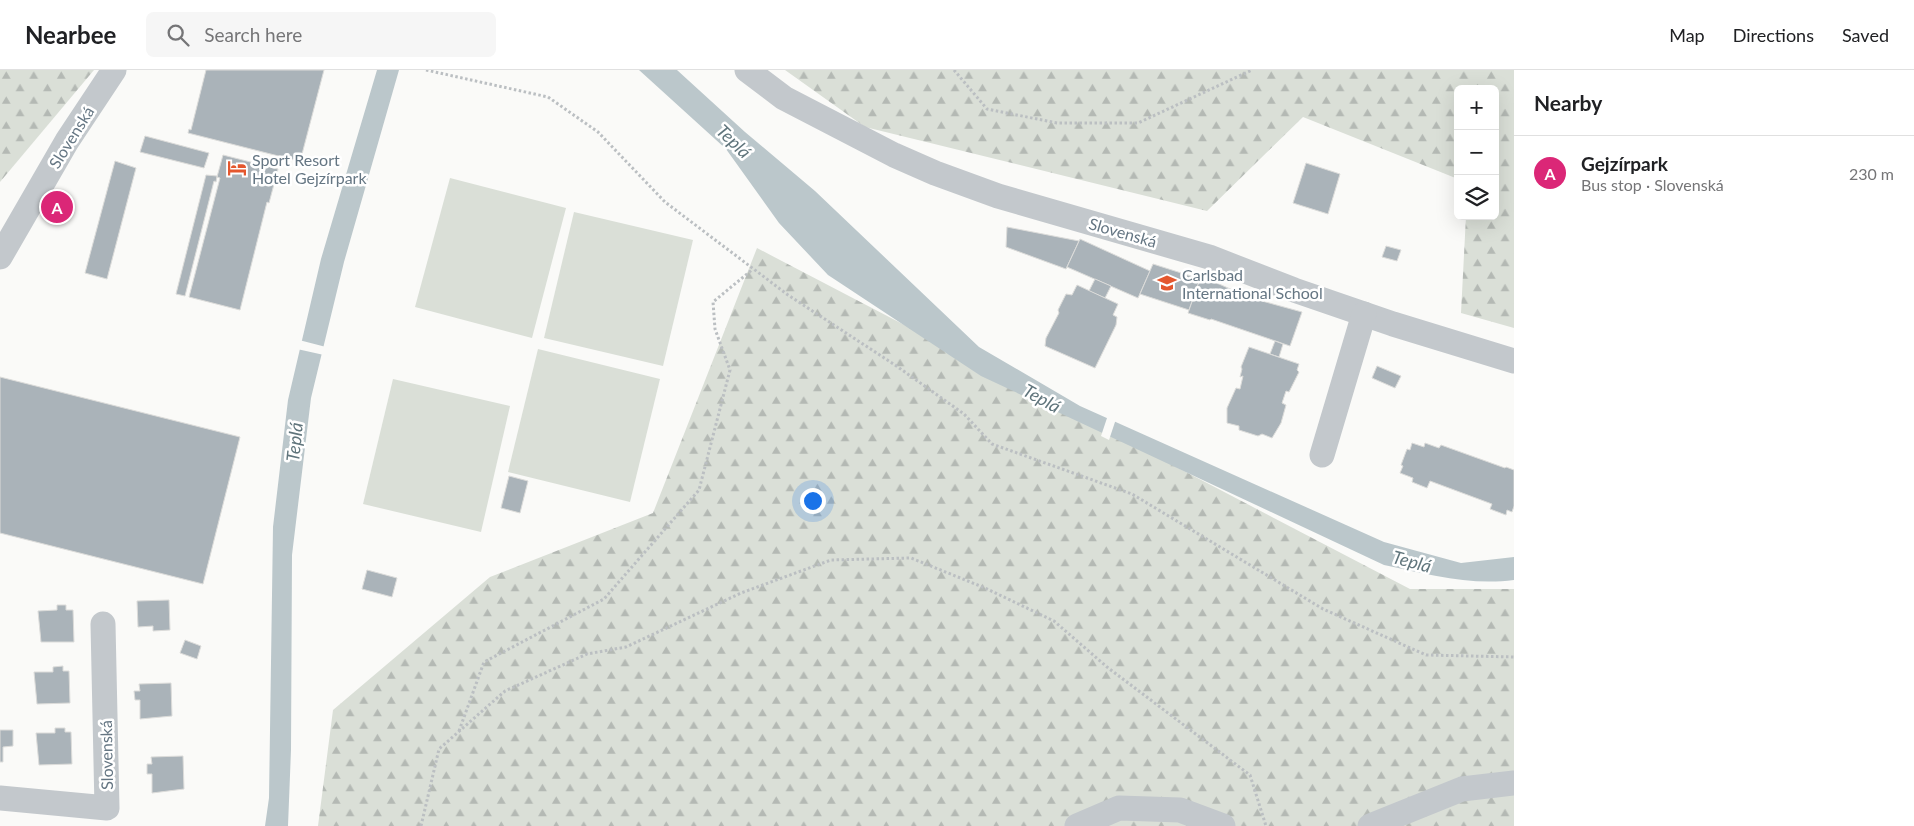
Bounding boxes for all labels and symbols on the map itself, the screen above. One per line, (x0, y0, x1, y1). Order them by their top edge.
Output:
street label: Slovenská (45, 102, 97, 172)
water label: Teplá (712, 119, 756, 163)
place label: Sport Resort Hotel Gejzírpark (252, 150, 367, 187)
hotel icon: Sport Resort Hotel Gejzírpark (226, 157, 248, 179)
pin: A (41, 188, 73, 226)
street label: Slovenská (1087, 213, 1159, 251)
place label: Carlsbad International School (1182, 265, 1323, 302)
school or university icon: Carlsbad International School (1156, 272, 1178, 294)
water label: Teplá (1020, 379, 1065, 418)
water label: Teplá (281, 421, 307, 463)
your location (800, 488, 826, 514)
water label: Teplá (1390, 545, 1435, 577)
street label: Slovenská (96, 720, 116, 790)

